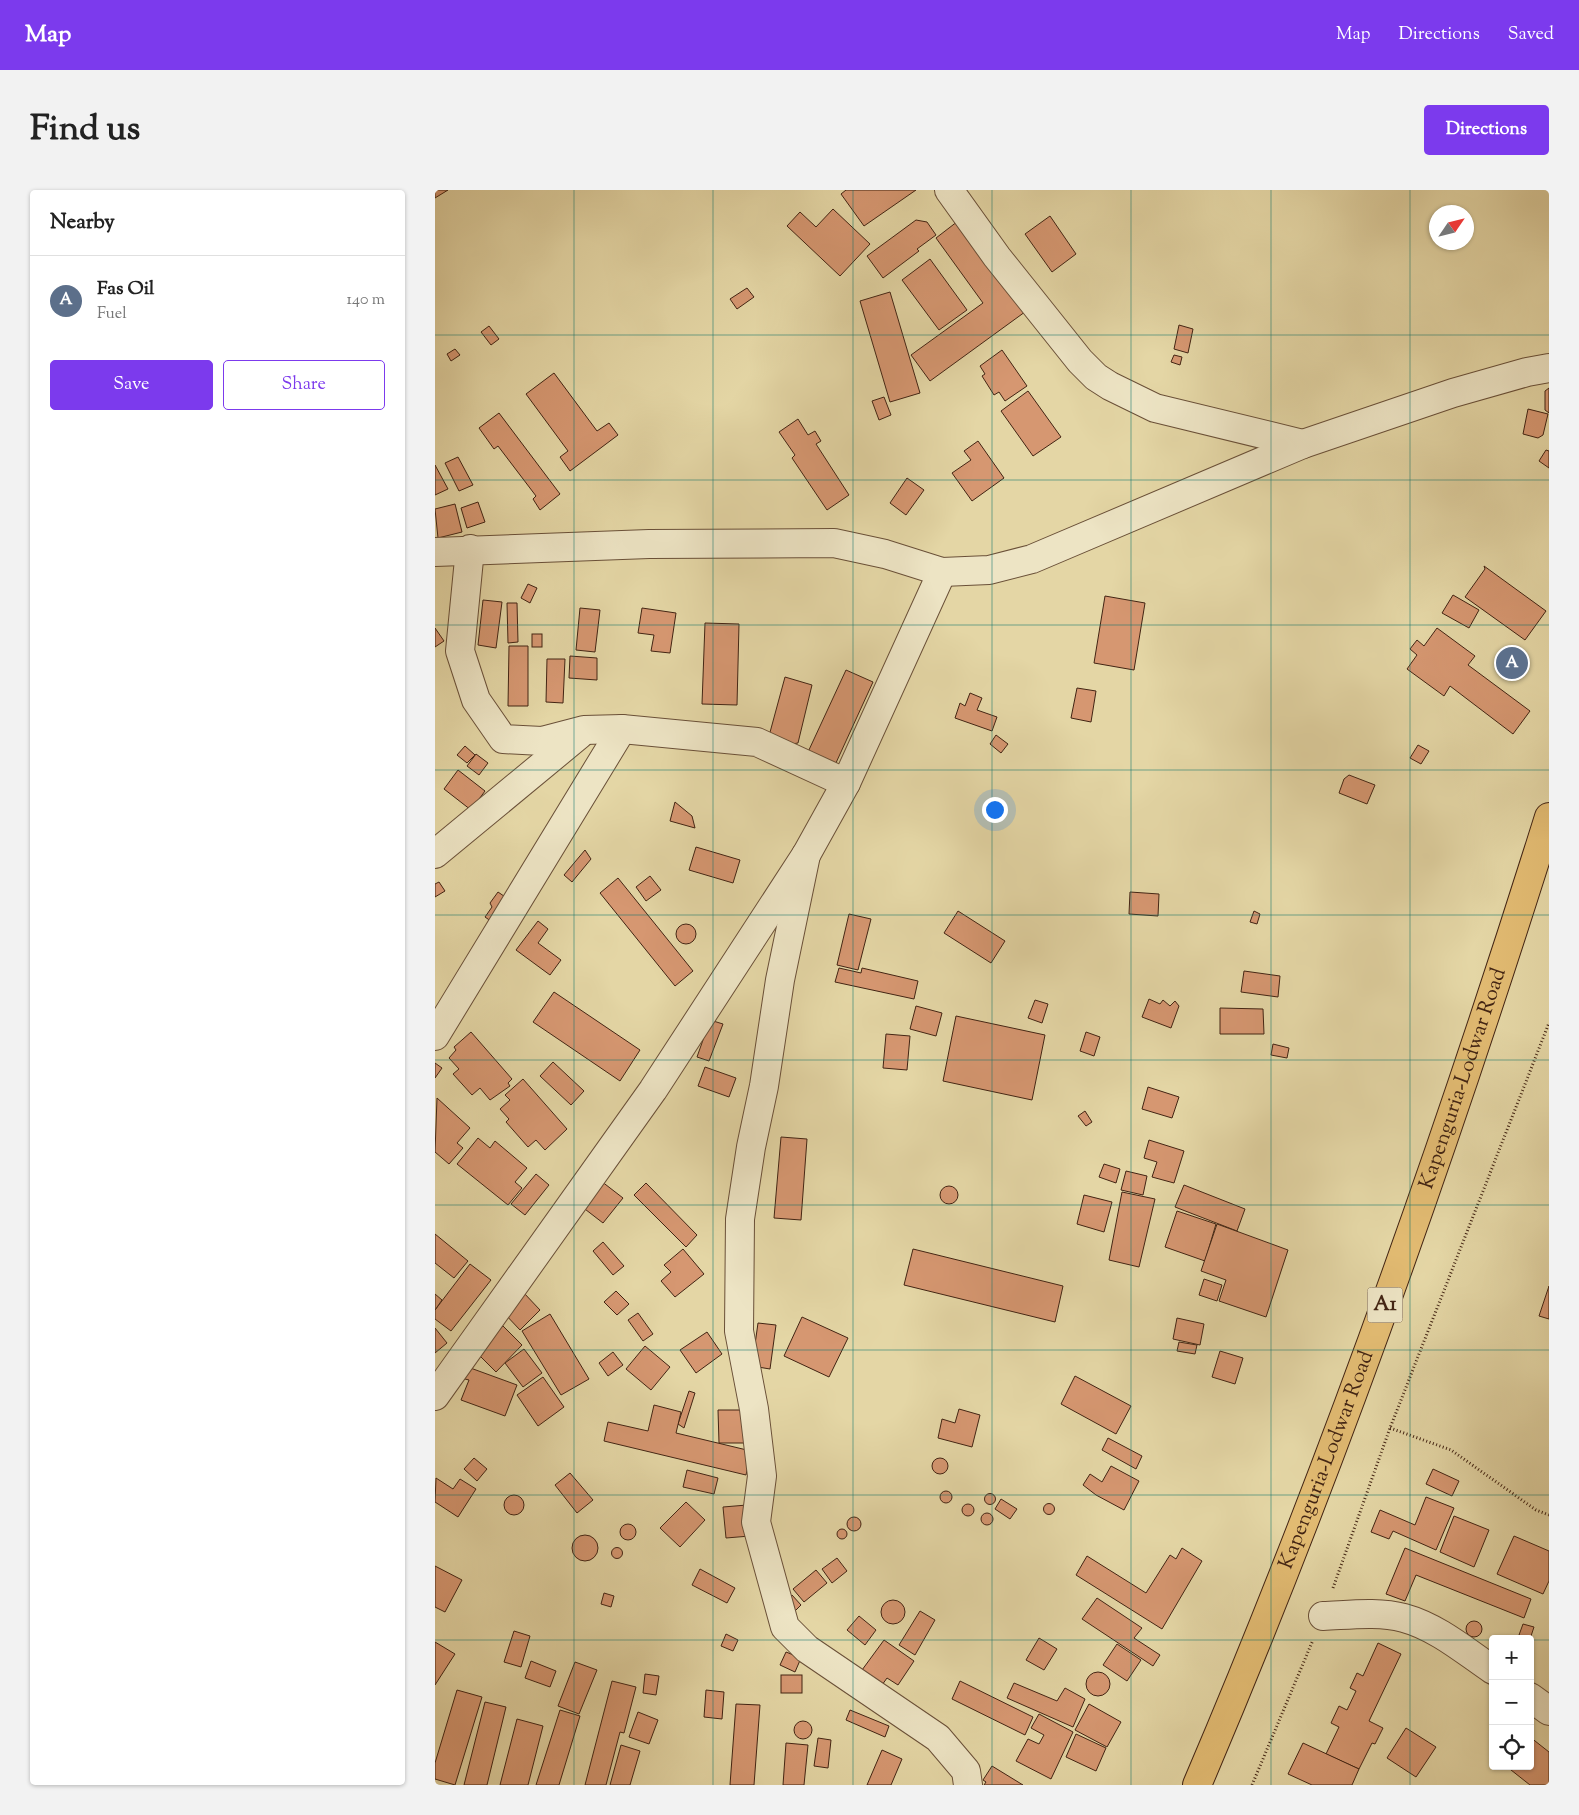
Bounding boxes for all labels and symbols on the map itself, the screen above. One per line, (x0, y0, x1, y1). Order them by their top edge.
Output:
north arrow (1429, 205, 1474, 250)
pin: A (1496, 644, 1528, 682)
your location (982, 797, 1008, 823)
street label: Kapenguria-Lodwar Road (1412, 964, 1515, 1193)
road number: A1 (1367, 1288, 1403, 1322)
street label: Kapenguria-Lodwar Road (1272, 1347, 1382, 1574)

